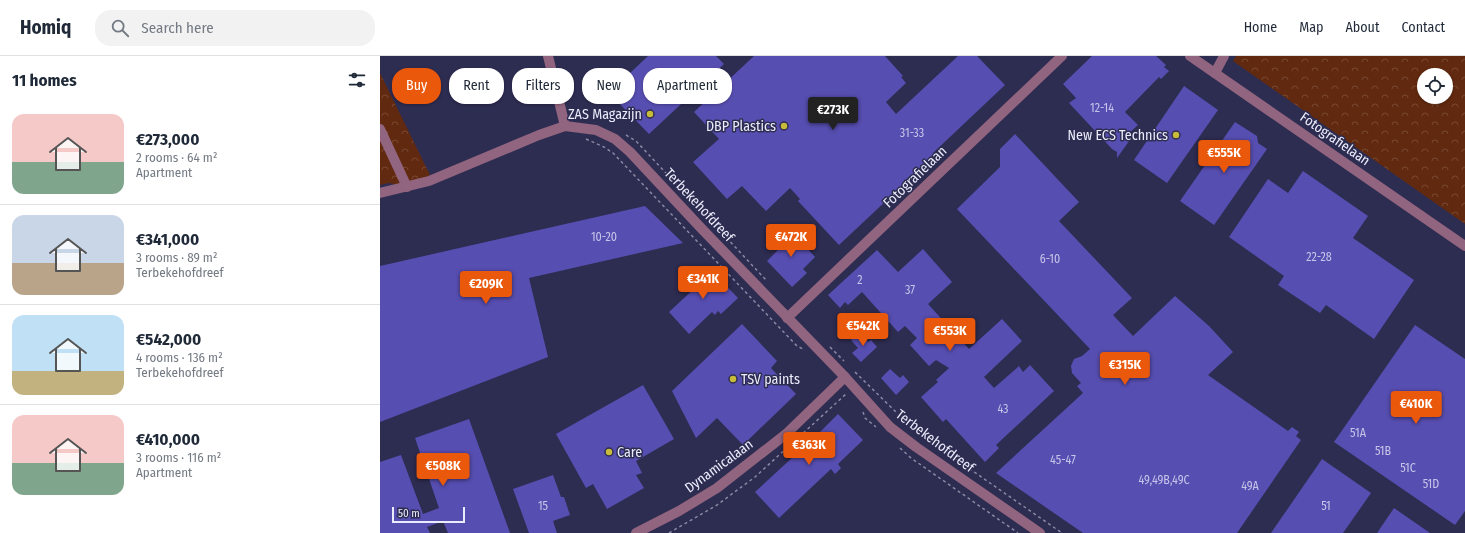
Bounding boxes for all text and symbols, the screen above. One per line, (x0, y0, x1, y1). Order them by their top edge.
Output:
search box (95, 10, 375, 46)
text: Homiq (20, 16, 71, 39)
icon: search (109, 17, 131, 39)
text: Search here (141, 19, 214, 37)
text: Home (1244, 19, 1277, 36)
text: Map (1299, 19, 1323, 36)
text: About (1345, 19, 1380, 36)
text: Contact (1402, 19, 1445, 36)
chip: Buy (392, 68, 441, 104)
chip: Rent (449, 68, 504, 104)
chip: Filters (512, 68, 574, 104)
chip: New (582, 68, 635, 104)
chip: Apartment (643, 68, 732, 104)
map controls (1417, 68, 1453, 104)
button: locate (1417, 68, 1453, 104)
icon: filters (346, 69, 368, 91)
text: 11 homes (12, 70, 77, 91)
pin: €273K (805, 97, 861, 131)
house number: 12-14 (1090, 101, 1114, 115)
text: €273K (817, 102, 849, 117)
place label: ZAS Magazijn (568, 106, 642, 123)
marker: ZAS Magazijn (645, 109, 655, 119)
street label: Fotografielaan (1297, 109, 1373, 169)
place label: DBP Plastics (706, 118, 776, 135)
marker: DBP Plastics (779, 121, 789, 131)
house number: 31-33 (900, 126, 924, 140)
place label: New ECS Technics (1068, 127, 1168, 144)
text: €273,000 (136, 129, 199, 150)
icon: home (44, 130, 92, 178)
marker: New ECS Technics (1171, 130, 1181, 140)
pin: €555K (1196, 140, 1252, 174)
street label: Fotografielaan (880, 143, 950, 211)
text: €555K (1207, 145, 1241, 160)
text: 2 rooms · 64 m² (136, 150, 217, 165)
text: Apartment (136, 165, 192, 180)
street label: Terbekehofdreef (661, 165, 739, 246)
pin: €472K (763, 224, 819, 258)
text: €341,000 (136, 229, 199, 250)
text: €472K (775, 229, 807, 244)
house number: 10-20 (591, 230, 617, 244)
icon: home (44, 231, 92, 279)
text: 3 rooms · 89 m² (136, 250, 218, 265)
house number: 22-28 (1306, 250, 1332, 264)
house number: 6-10 (1040, 252, 1060, 266)
text: Terbekehofdreef (136, 265, 223, 280)
pin: €341K (675, 266, 731, 300)
pin: €209K (458, 271, 514, 305)
text: €341K (687, 271, 719, 286)
house number: 2 (857, 273, 863, 287)
text: €209K (469, 276, 503, 291)
house number: 37 (905, 283, 915, 297)
pin: €542K (835, 313, 891, 347)
text: €542K (846, 318, 880, 333)
pin: €553K (922, 318, 978, 352)
text: €553K (933, 323, 967, 338)
text: €542,000 (136, 329, 201, 350)
icon: home (44, 331, 92, 379)
text: 4 rooms · 136 m² (136, 350, 223, 365)
pin: €315K (1097, 352, 1153, 386)
text: €315K (1109, 357, 1141, 372)
text: Terbekehofdreef (136, 365, 223, 380)
place label: TSV paints (741, 371, 800, 388)
marker: TSV paints (728, 374, 738, 384)
pin: €410K (1388, 391, 1444, 425)
text: €410K (1400, 396, 1432, 411)
house number: 43 (997, 402, 1009, 416)
street label: Terbekehofdreef (892, 406, 979, 477)
house number: 51A (1350, 426, 1367, 440)
text: €410,000 (136, 429, 200, 450)
icon: home (44, 431, 92, 479)
pin: €363K (781, 432, 837, 466)
street label: Dynamicalaan (682, 436, 756, 496)
text: €363K (792, 437, 826, 452)
place label: Care (617, 444, 642, 461)
house number: 51B (1375, 444, 1392, 458)
marker: Care (604, 447, 614, 457)
text: 3 rooms · 116 m² (136, 450, 221, 465)
pin: €508K (415, 453, 471, 487)
house number: 45-47 (1050, 453, 1076, 467)
text: €508K (426, 458, 460, 473)
house number: 51C (1400, 461, 1416, 475)
text: Apartment (136, 465, 192, 480)
house number: 49,49B,49C (1138, 473, 1190, 487)
house number: 51D (1423, 477, 1439, 491)
house number: 49A (1241, 479, 1259, 493)
house number: 15 (538, 499, 549, 513)
house number: 51 (1321, 499, 1331, 513)
scale bar (392, 505, 465, 524)
text: 50 m (398, 507, 420, 520)

